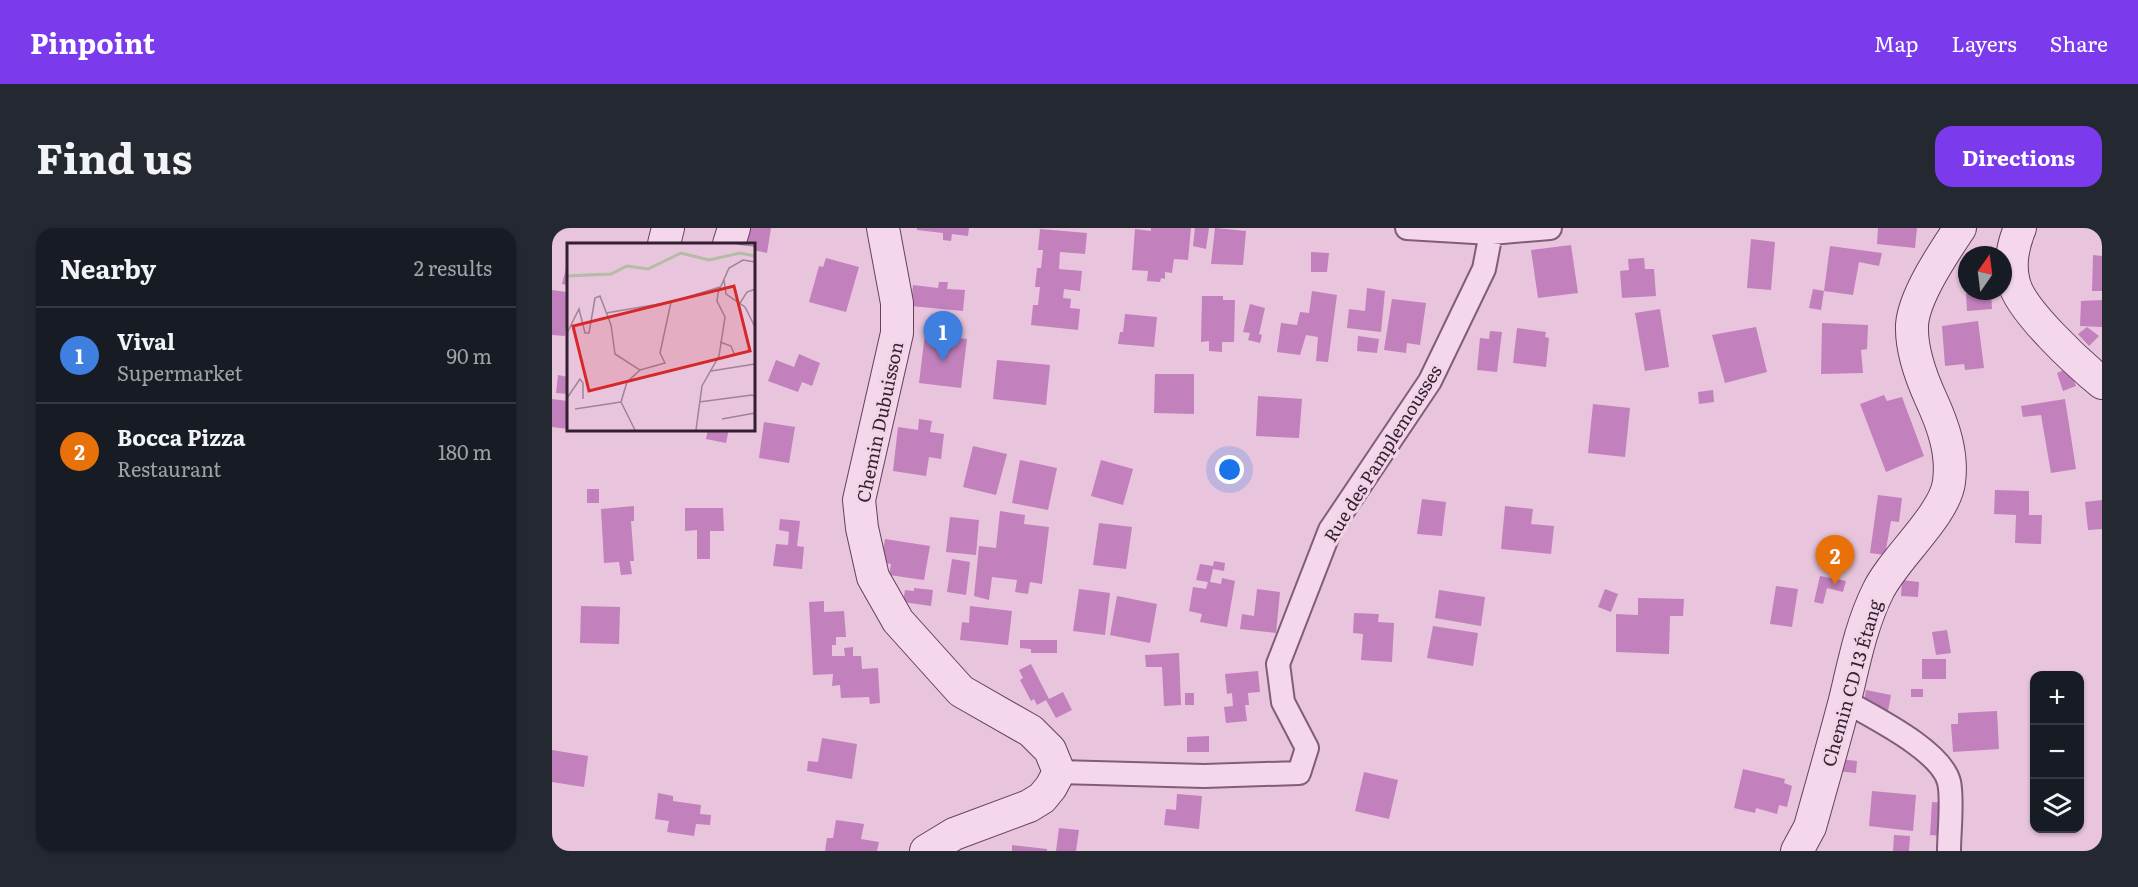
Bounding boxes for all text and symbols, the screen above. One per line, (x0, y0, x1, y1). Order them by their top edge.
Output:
text: Pinpoint (30, 21, 155, 63)
text: Map (1874, 27, 1919, 58)
text: Layers (1952, 27, 2017, 58)
text: Share (2050, 27, 2108, 58)
text: Find us (36, 125, 193, 187)
button: Directions (1935, 126, 2102, 187)
inset map (567, 243, 754, 430)
north arrow (1958, 246, 2012, 300)
text: Nearby (60, 248, 156, 287)
text: 2 results (414, 252, 492, 282)
pin: 1 (924, 312, 962, 361)
text: Vival (117, 324, 175, 357)
street label: Chemin Dubuisson (849, 339, 909, 505)
text: 1 (75, 340, 84, 370)
text: 90 m (447, 340, 492, 370)
text: Supermarket (117, 357, 243, 387)
street label: Rue des Pamplemousses (1316, 359, 1448, 547)
text: Bocca Pizza (117, 420, 246, 453)
text: 2 (74, 436, 85, 466)
text: 180 m (438, 436, 492, 466)
text: Restaurant (117, 453, 221, 483)
your location (1215, 455, 1244, 484)
pin: 2 (1816, 536, 1854, 585)
street label: Chemin CD 13 Étang (1814, 595, 1888, 770)
map controls (2030, 671, 2084, 833)
button: + (2030, 671, 2084, 725)
button: − (2030, 725, 2084, 779)
button: layers (2030, 779, 2084, 833)

